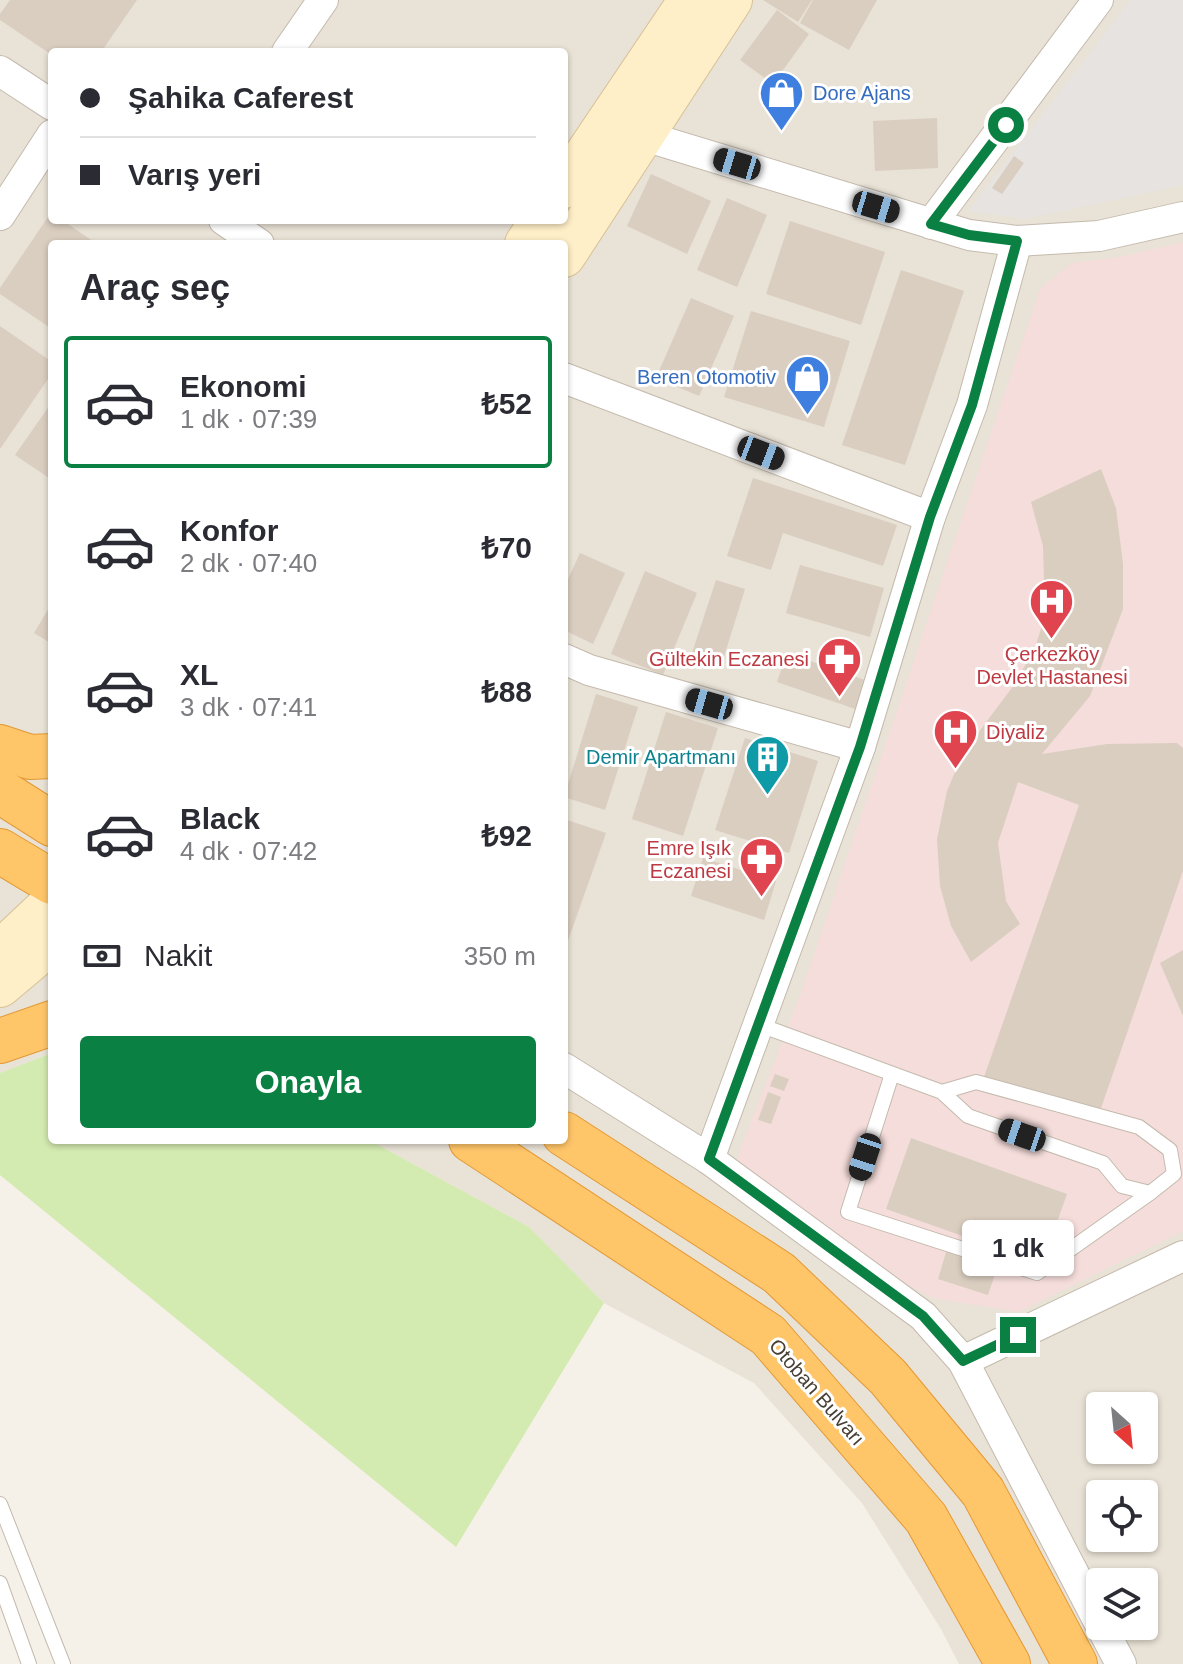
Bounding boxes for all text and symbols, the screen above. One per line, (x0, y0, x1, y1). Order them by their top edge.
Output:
shop icon: Dore Ajans (758, 69, 806, 132)
text: Şahika Caferest (128, 81, 353, 114)
place label: Dore Ajans (813, 82, 911, 104)
route start (988, 107, 1024, 143)
car (711, 146, 763, 182)
text: Varış yeri (128, 158, 261, 191)
car (850, 189, 902, 225)
text: Araç seç (80, 267, 230, 308)
shop icon: Beren Otomotiv (783, 353, 831, 416)
icon: car (84, 366, 156, 438)
place label: Beren Otomotiv (637, 366, 776, 388)
text: Ekonomi (180, 370, 307, 403)
text: ₺52 (481, 387, 532, 420)
text: 1 dk · 07:39 (180, 404, 317, 434)
car (734, 433, 788, 473)
icon: car (84, 510, 156, 582)
text: Konfor (180, 514, 278, 547)
text: ₺70 (481, 531, 532, 564)
text: 2 dk · 07:40 (180, 548, 317, 578)
hospital icon: Çerkezköy Devlet Hastanesi (1028, 578, 1076, 641)
pharmacy icon: Gültekin Eczanesi (816, 635, 864, 698)
place label: Çerkezköy Devlet Hastanesi (976, 643, 1128, 688)
place label: Gültekin Eczanesi (649, 648, 809, 670)
icon: car (84, 654, 156, 726)
text: XL (180, 658, 218, 691)
text: ₺88 (481, 675, 532, 708)
car (683, 686, 735, 722)
text: 3 dk · 07:41 (180, 692, 317, 722)
hospital icon: Diyaliz (931, 708, 979, 771)
place label: Diyaliz (986, 721, 1045, 743)
building icon: Demir Apartmanı (743, 733, 791, 796)
place label: Demir Apartmanı (586, 746, 736, 768)
icon: car (84, 798, 156, 870)
text: Black (180, 802, 260, 835)
text: ₺92 (481, 819, 532, 852)
text: 4 dk · 07:42 (180, 836, 317, 866)
pharmacy icon: Emre Işık Eczanesi (738, 836, 786, 899)
place label: Emre Işık Eczanesi (647, 837, 732, 882)
icon: cash (80, 934, 124, 978)
text: Nakit (144, 939, 212, 972)
text: 350 m (464, 941, 536, 971)
button: Onayla (80, 1036, 536, 1128)
car (995, 1116, 1049, 1154)
car (846, 1130, 884, 1184)
callout: 1 dk (962, 1219, 1074, 1275)
text: 1 dk (992, 1233, 1044, 1263)
route end (1000, 1317, 1036, 1353)
street label: Otoban Bulvarı (765, 1334, 869, 1450)
north arrow (1086, 1392, 1158, 1464)
map controls (1086, 1392, 1158, 1640)
button: locate (1086, 1480, 1158, 1552)
button: layers (1086, 1568, 1158, 1640)

